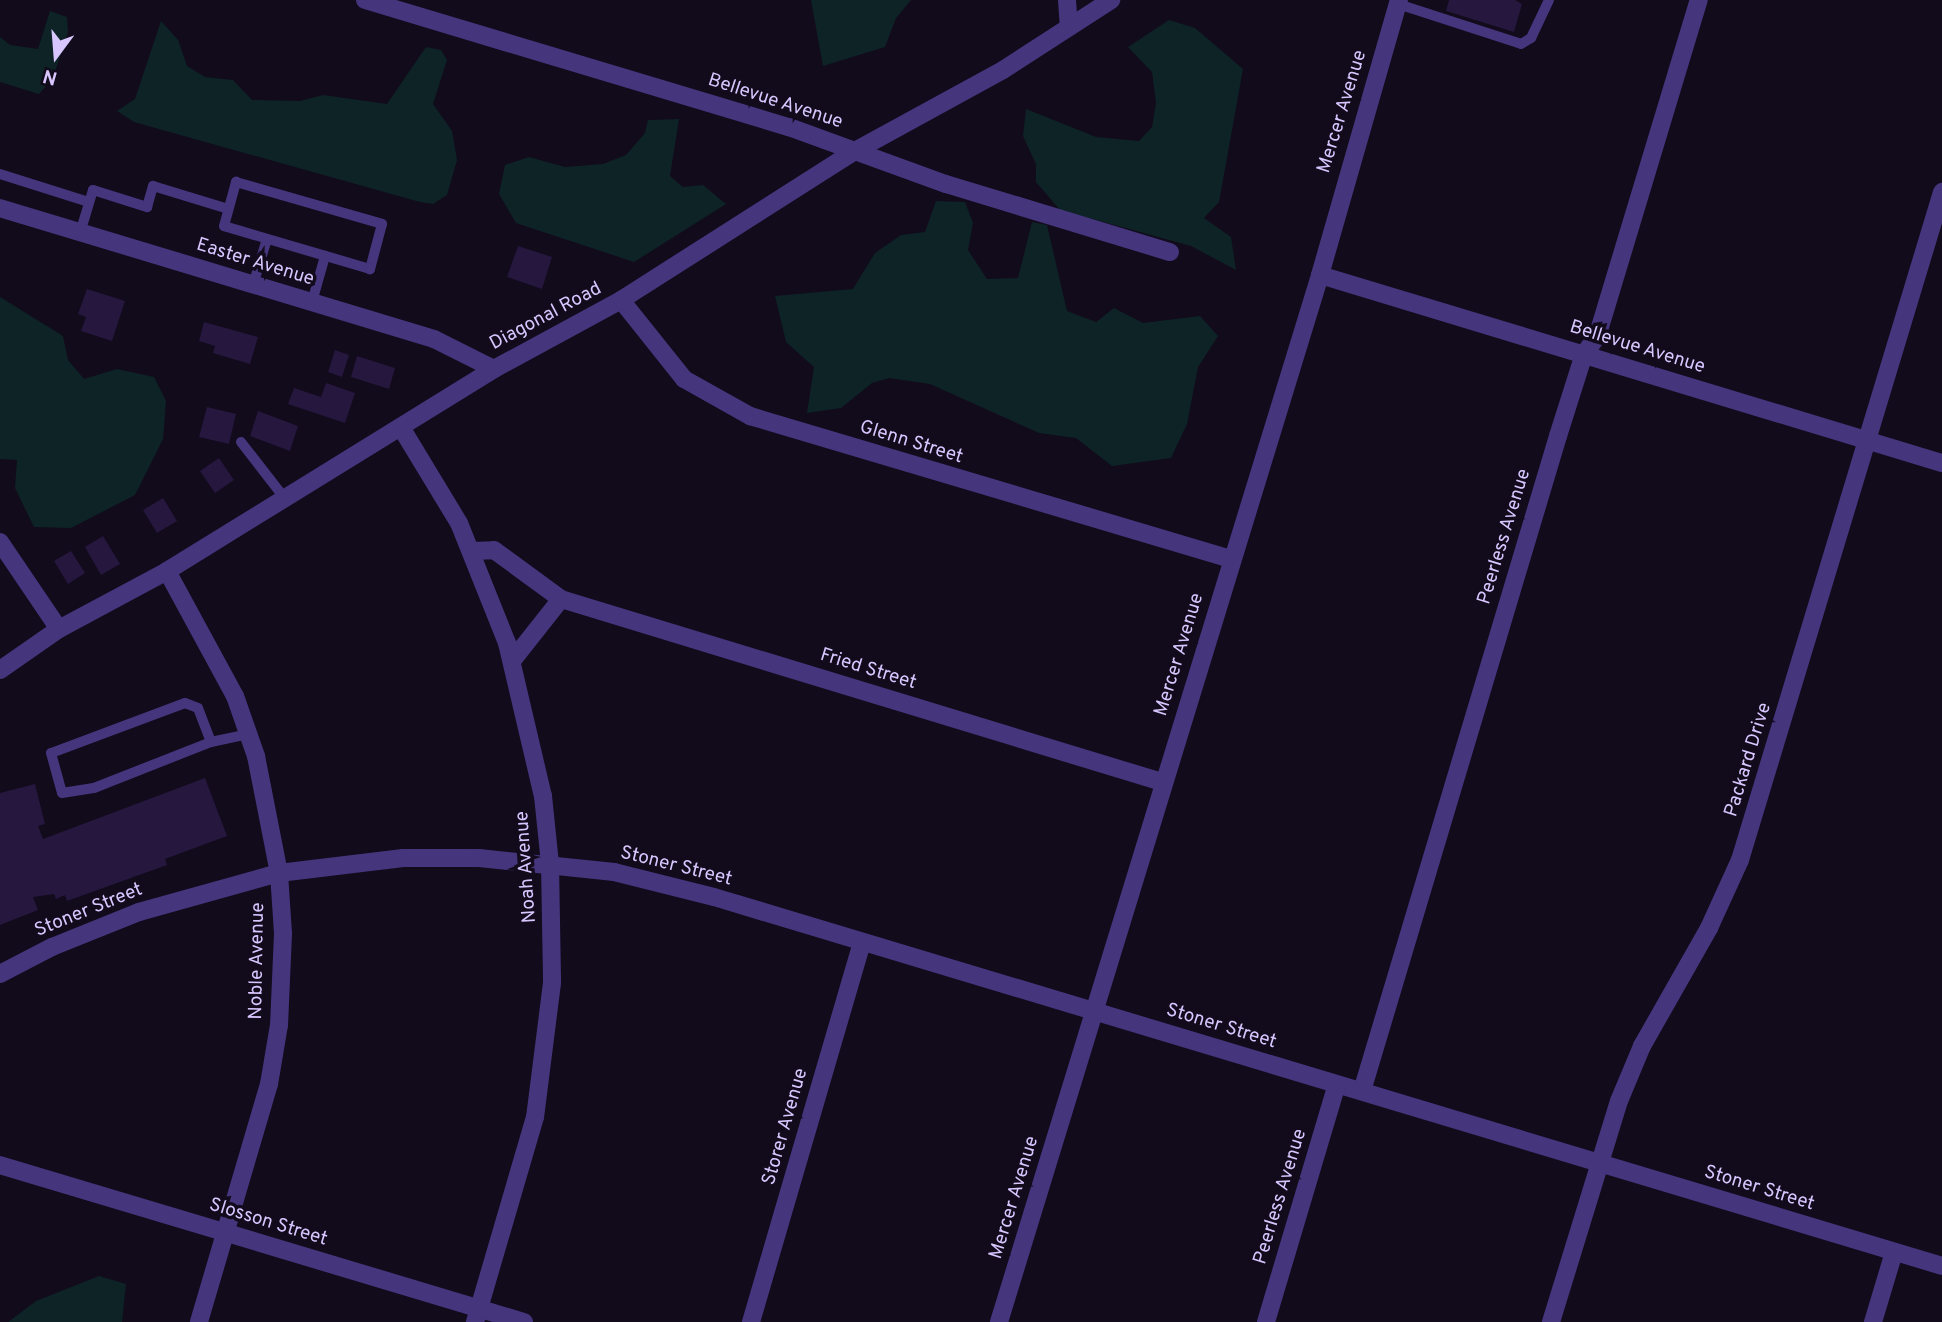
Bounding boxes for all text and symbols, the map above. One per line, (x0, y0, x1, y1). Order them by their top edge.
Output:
north arrow (21, 21, 91, 91)
street label: Mercer Avenue (1313, 47, 1373, 177)
text: N (40, 63, 60, 90)
street label: Bellevue Avenue (704, 69, 846, 135)
street label: Easter Avenue (193, 234, 317, 292)
street label: Diagonal Road (486, 278, 606, 356)
street label: Bellevue Avenue (1566, 316, 1708, 380)
street label: Glenn Street (857, 416, 965, 470)
street label: Peerless Avenue (1473, 466, 1537, 608)
street label: Mercer Avenue (1150, 590, 1210, 720)
street label: Fried Street (817, 645, 919, 695)
street label: Packard Drive (1721, 700, 1777, 820)
street label: Noah Avenue (512, 810, 542, 924)
street label: Stoner Street (618, 842, 734, 892)
street label: Stoner Street (32, 879, 146, 943)
street label: Noble Avenue (246, 902, 270, 1020)
street label: Stoner Street (1163, 999, 1279, 1055)
street label: Storer Avenue (758, 1066, 814, 1188)
street label: Peerless Avenue (1249, 1126, 1313, 1268)
street label: Mercer Avenue (985, 1133, 1045, 1263)
street label: Stoner Street (1701, 1161, 1817, 1217)
street label: Slosson Street (206, 1194, 330, 1252)

